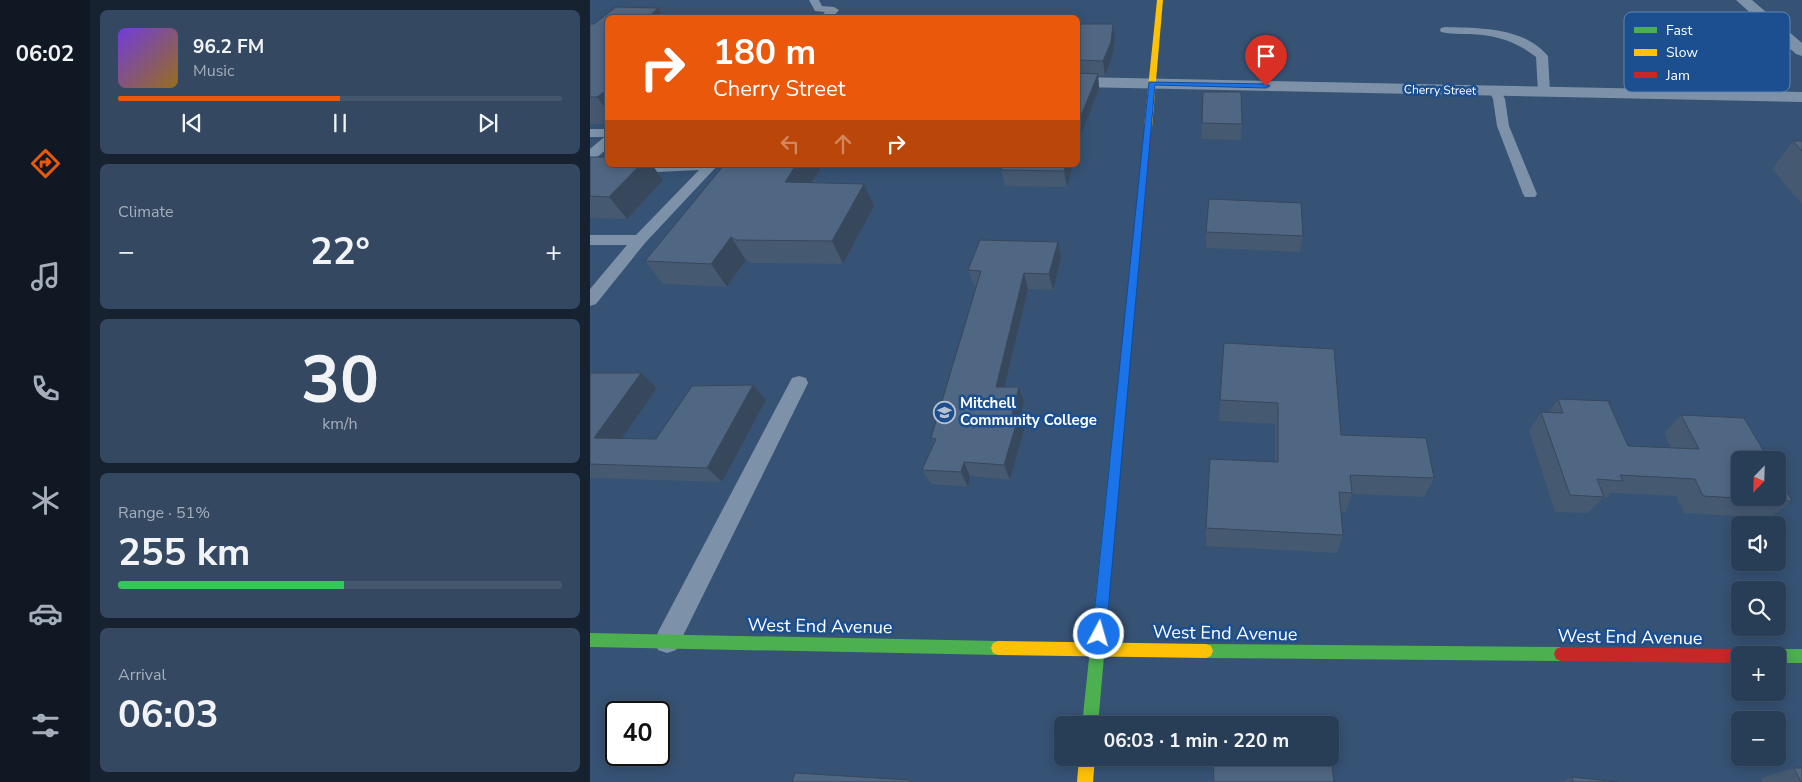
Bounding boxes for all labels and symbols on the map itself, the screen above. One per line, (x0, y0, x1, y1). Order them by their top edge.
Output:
legend (1624, 12, 1790, 92)
text: Fast (1666, 21, 1692, 40)
pin (1245, 35, 1287, 86)
text: Slow (1666, 43, 1698, 62)
text: Jam (1665, 66, 1690, 85)
street label: Cherry Street (1404, 81, 1477, 99)
place label: Mitchell Community College (960, 393, 1097, 430)
school or university icon: Mitchell Community College (932, 400, 956, 424)
north arrow (1731, 451, 1786, 506)
position arrow (1072, 607, 1124, 659)
street label: West End Avenue (747, 613, 893, 639)
street label: West End Avenue (1152, 620, 1298, 646)
street label: West End Avenue (1557, 624, 1703, 650)
speed limit sign: 40 (605, 701, 670, 766)

